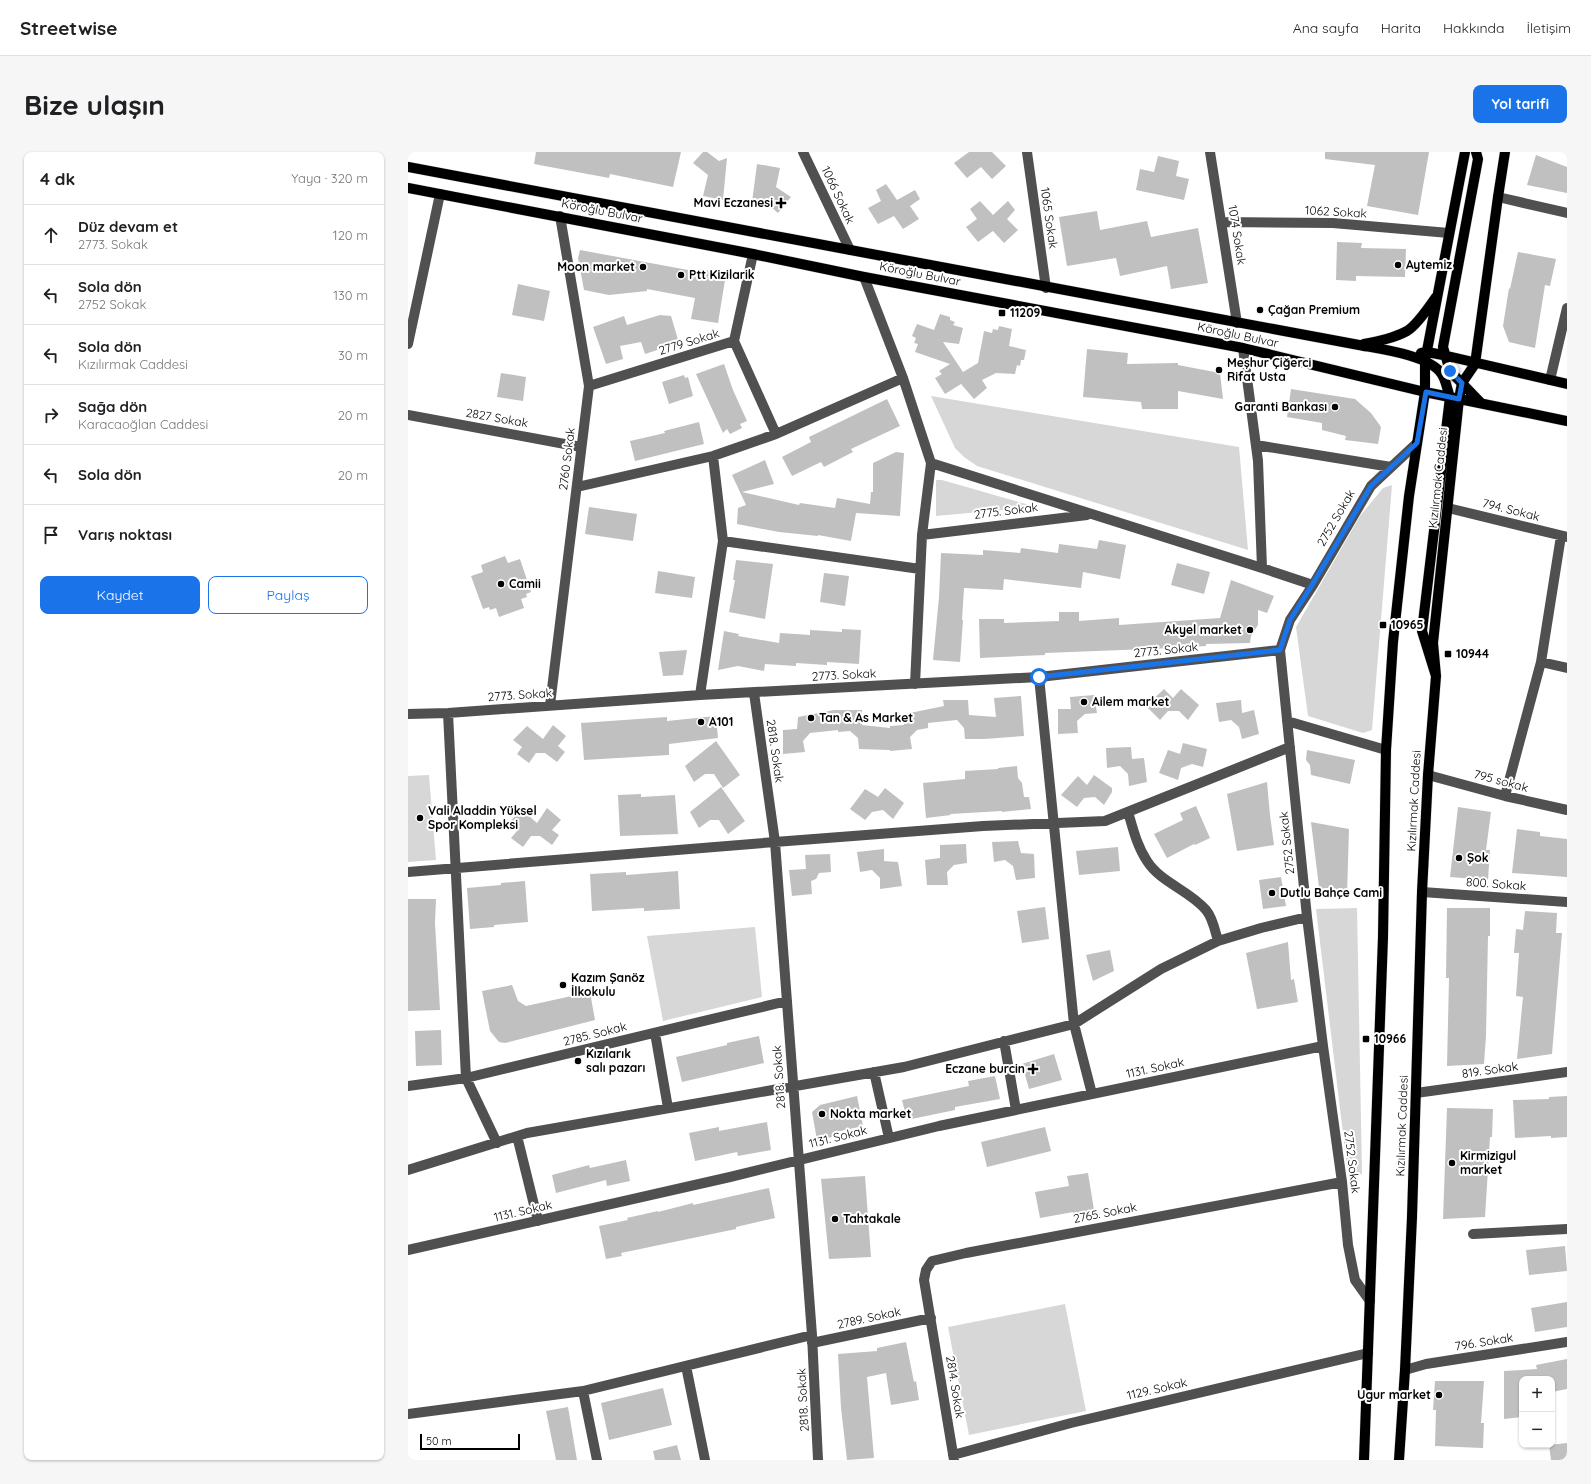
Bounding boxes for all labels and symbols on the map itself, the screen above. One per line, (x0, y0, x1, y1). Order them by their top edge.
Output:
street label: 1066 Sokak (819, 164, 858, 226)
street label: 1065 Sokak (1038, 186, 1061, 250)
street label: Köroğlu Bulvar (560, 195, 644, 226)
place label: Mavi Eczanesi (694, 195, 773, 210)
marker: Mavi Eczanesi (776, 198, 786, 208)
street label: 1062 Sokak (1305, 202, 1367, 221)
street label: 1074 Sokak (1225, 204, 1250, 266)
place label: Aytemiz (1406, 257, 1452, 272)
street label: Köroğlu Bulvar (878, 258, 962, 289)
place label: Moon market (557, 259, 635, 274)
marker: Aytemiz (1393, 260, 1403, 270)
marker: Moon market (638, 262, 648, 272)
place label: Ptt Kizilarik (689, 267, 755, 282)
marker: Ptt Kizilarik (676, 270, 686, 280)
place label: Çağan Premium (1268, 302, 1360, 317)
place label: 11209 (1010, 305, 1041, 320)
marker: Çağan Premium (1255, 305, 1265, 315)
marker: 11209 (997, 308, 1007, 318)
street label: Köroğlu Bulvar (1196, 319, 1280, 351)
street label: 2779 Sokak (657, 325, 721, 358)
place label: Meşhur Çiğerci Rifat Usta (1227, 355, 1312, 384)
route end (1441, 362, 1459, 380)
marker: Meşhur Çiğerci Rifat Usta (1214, 365, 1224, 375)
place label: Garanti Bankası (1235, 399, 1327, 414)
marker: Garanti Bankası (1330, 402, 1340, 412)
street label: 2827 Sokak (465, 405, 529, 430)
street label: 2760 Sokak (555, 427, 578, 491)
street label: Kızılırmak Caddesi (1425, 427, 1450, 529)
street label: 2752 Sokak (1313, 487, 1358, 549)
street label: 794. Sokak (1481, 495, 1541, 524)
street label: 2775. Sokak (973, 499, 1039, 522)
place label: Camii (509, 576, 541, 591)
marker: Camii (496, 579, 506, 589)
place label: 10965 (1391, 617, 1423, 632)
marker: 10965 (1378, 620, 1388, 630)
place label: Akyel market (1164, 622, 1242, 637)
marker: Akyel market (1245, 625, 1255, 635)
street label: 2773. Sokak (1133, 639, 1199, 660)
place label: 10944 (1456, 646, 1489, 661)
marker: 10944 (1443, 649, 1453, 659)
street label: 2773. Sokak (811, 665, 877, 684)
route start (1030, 668, 1048, 686)
street label: 2773. Sokak (487, 685, 553, 704)
place label: Ailem market (1092, 694, 1170, 709)
marker: Ailem market (1079, 697, 1089, 707)
place label: Tan & As Market (819, 710, 913, 725)
marker: Tan & As Market (806, 713, 816, 723)
place label: A101 (709, 714, 733, 729)
marker: A101 (696, 717, 706, 727)
street label: 2818. Sokak (764, 718, 787, 783)
street label: Kızılırmak Caddesi (1403, 750, 1424, 852)
street label: 795 sokak (1472, 766, 1530, 795)
place label: Vali Aladdin Yüksel Spor Kompleksi (428, 803, 537, 832)
street label: 2752 Sokak (1276, 811, 1297, 875)
marker: Vali Aladdin Yüksel Spor Kompleksi (415, 813, 425, 823)
place label: Şok (1467, 850, 1489, 865)
marker: Şok (1454, 853, 1464, 863)
street label: 800. Sokak (1465, 874, 1527, 893)
place label: Dutlu Bahçe Cami (1280, 885, 1382, 900)
marker: Dutlu Bahçe Cami (1267, 888, 1277, 898)
place label: Kazım Şanöz İlkokulu (571, 970, 645, 999)
marker: Kazım Şanöz İlkokulu (558, 980, 568, 990)
street label: 2785. Sokak (562, 1018, 628, 1049)
place label: 10966 (1374, 1031, 1406, 1046)
marker: 10966 (1361, 1034, 1371, 1044)
street label: 2818. Sokak (769, 1045, 788, 1109)
place label: Kızılarık salı pazarı (586, 1046, 645, 1075)
street label: 1131. Sokak (1124, 1054, 1185, 1081)
marker: Kızılarık salı pazarı (573, 1056, 583, 1066)
street label: 819. Sokak (1461, 1058, 1519, 1081)
place label: Eczane burcin (945, 1061, 1025, 1076)
marker: Eczane burcin (1028, 1064, 1038, 1074)
street label: Kızılırmak Caddesi (1392, 1075, 1411, 1177)
place label: Nokta market (830, 1106, 911, 1121)
marker: Nokta market (817, 1109, 827, 1119)
street label: 1131. Sokak (807, 1122, 868, 1151)
street label: 2752 Sokak (1341, 1130, 1364, 1194)
place label: Kirmizigul market (1460, 1148, 1516, 1177)
marker: Kirmizigul market (1447, 1158, 1457, 1168)
street label: 1131. Sokak (492, 1197, 553, 1224)
street label: 2765. Sokak (1072, 1199, 1138, 1226)
place label: Tahtakale (843, 1211, 901, 1226)
marker: Tahtakale (830, 1214, 840, 1224)
street label: 2789. Sokak (836, 1303, 902, 1332)
street label: 796. Sokak (1454, 1329, 1514, 1354)
street label: 2814. Sokak (943, 1355, 968, 1419)
street label: 2818. Sokak (793, 1368, 812, 1432)
street label: 1129. Sokak (1125, 1374, 1188, 1403)
place label: Ugur market (1357, 1387, 1431, 1402)
marker: Ugur market (1434, 1390, 1444, 1400)
scale bar (420, 1432, 520, 1451)

